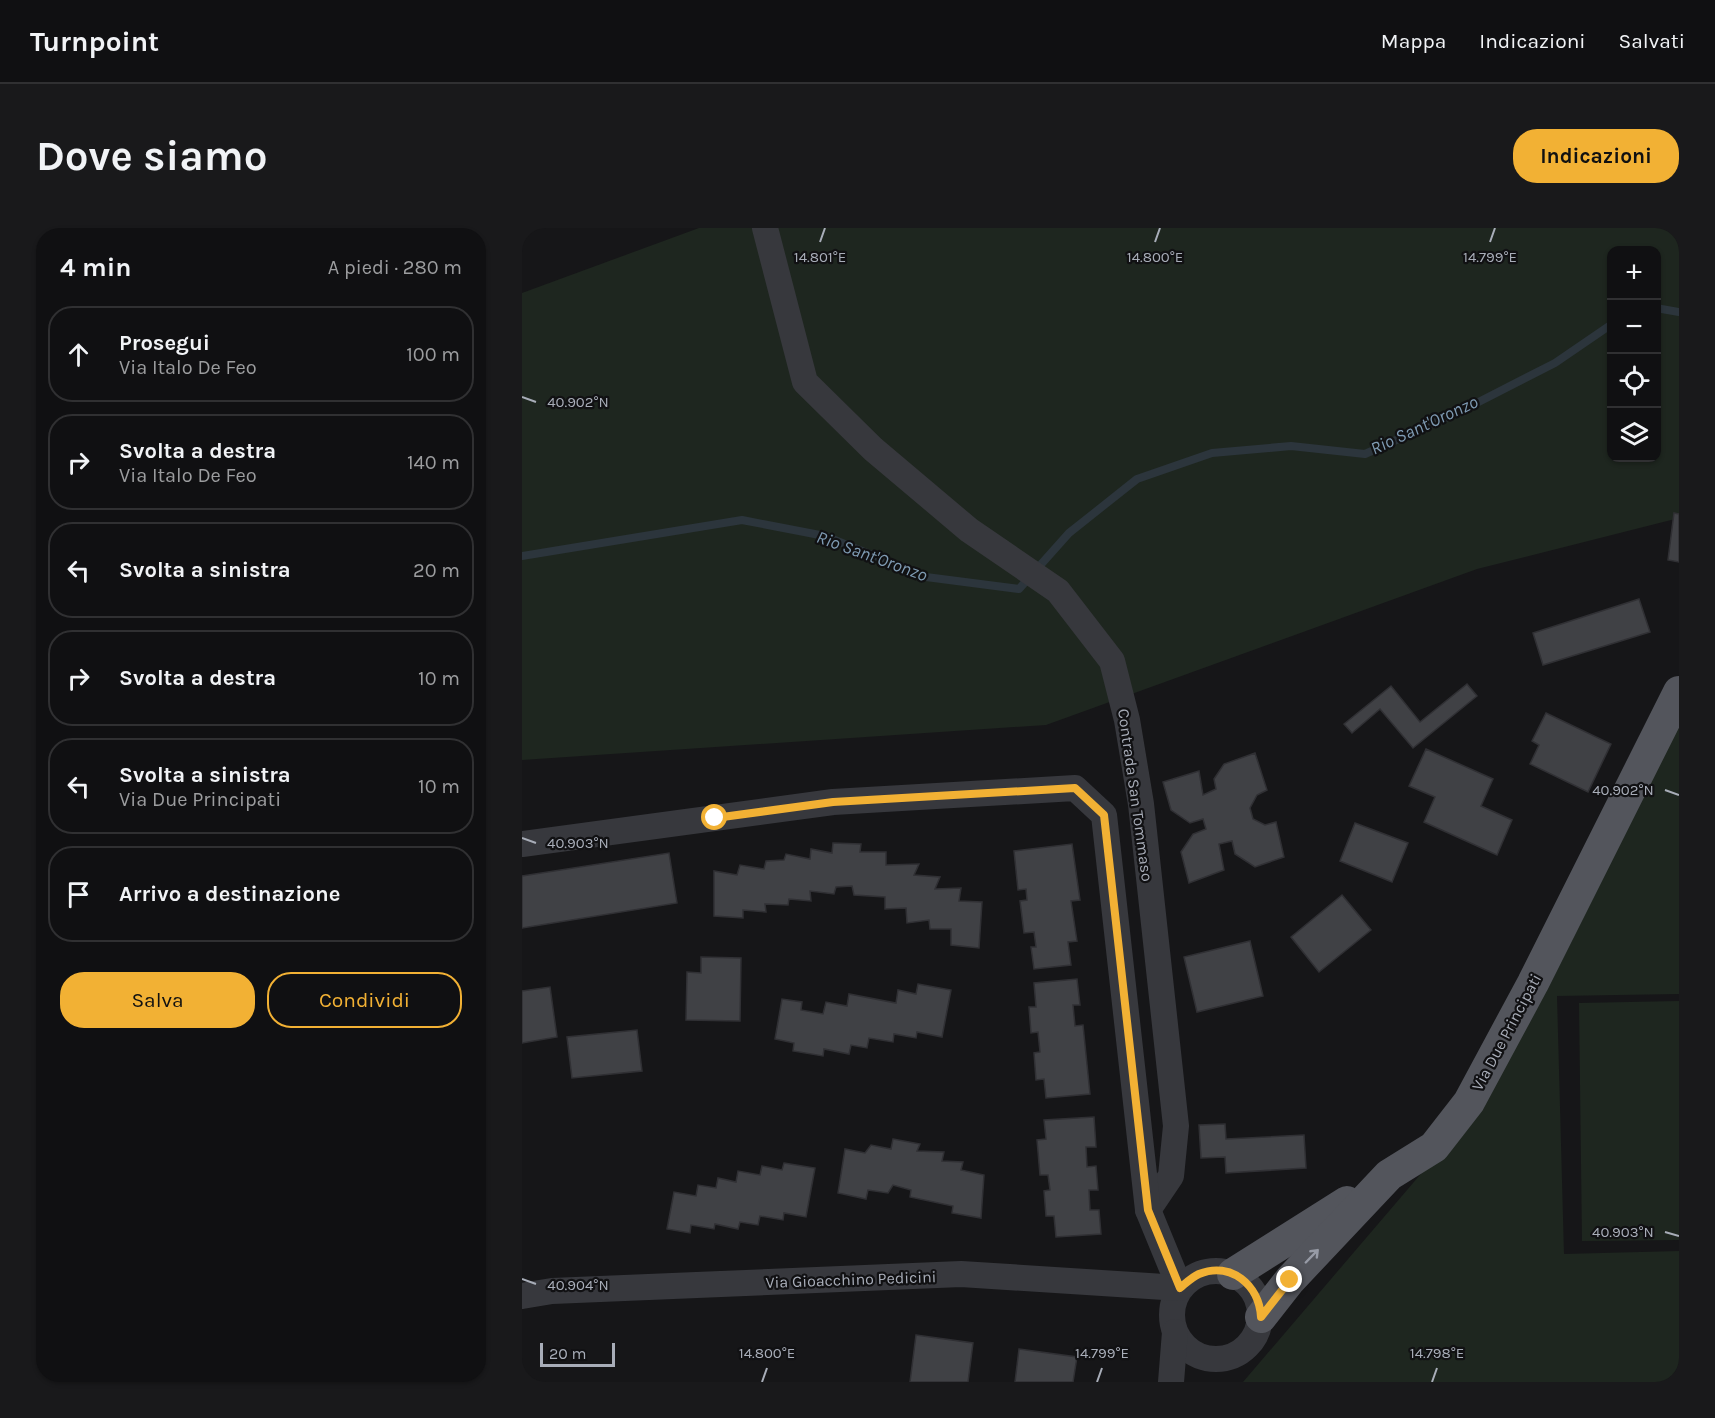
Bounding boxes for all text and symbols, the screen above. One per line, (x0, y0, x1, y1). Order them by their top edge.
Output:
text: Turnpoint (30, 25, 159, 58)
text: Mappa (1381, 29, 1446, 53)
text: Indicazioni (1479, 29, 1586, 53)
text: Salvati (1619, 29, 1685, 53)
button: Indicazioni (1513, 129, 1679, 183)
text: Dove siamo (36, 131, 267, 181)
map controls (1607, 246, 1661, 462)
button: + (1607, 246, 1661, 300)
text: 14.801°E (794, 248, 846, 266)
text: 14.800°E (1127, 248, 1183, 266)
text: 14.799°E (1463, 248, 1517, 266)
text: 4 min (60, 252, 131, 283)
text: A piedi · 280 m (328, 256, 462, 279)
button: − (1607, 300, 1661, 354)
text: Prosegui (119, 330, 210, 356)
icon: ahead (62, 338, 95, 371)
text: 100 m (406, 343, 460, 366)
button: locate (1607, 354, 1661, 408)
text: Via Italo De Feo (119, 356, 257, 379)
water label: Rio Sant'Oronzo (1367, 390, 1481, 460)
text: 40.902°N (547, 393, 609, 411)
button: layers (1607, 408, 1661, 462)
text: Svolta a destra (119, 438, 276, 464)
icon: right (62, 446, 95, 479)
text: 140 m (407, 451, 460, 474)
text: Via Italo De Feo (119, 464, 257, 487)
water label: Rio Sant'Oronzo (814, 526, 930, 586)
icon: left (62, 554, 95, 587)
text: Svolta a sinistra (119, 557, 291, 583)
text: 20 m (413, 559, 460, 582)
icon: right (62, 662, 95, 695)
text: Svolta a destra (119, 665, 276, 691)
text: 10 m (418, 667, 460, 690)
street label: Contrada San Tommaso (1114, 707, 1157, 883)
text: Svolta a sinistra (119, 762, 291, 788)
icon: left (62, 770, 95, 803)
text: 10 m (418, 775, 460, 798)
text: 40.902°N (1592, 781, 1654, 799)
text: Via Due Principati (119, 788, 281, 811)
route start (701, 804, 727, 830)
text: 40.903°N (547, 834, 609, 852)
icon: arrive (62, 878, 95, 911)
text: Arrivo a destinazione (119, 881, 340, 907)
street label: Via Due Principati (1468, 971, 1545, 1094)
button: Salva (60, 972, 255, 1028)
button: Condividi (267, 972, 462, 1028)
text: 40.903°N (1592, 1223, 1654, 1241)
one-way arrow (1305, 1249, 1319, 1264)
route end (1276, 1266, 1302, 1292)
street label: Via Gioacchino Pedicini (765, 1267, 937, 1292)
text: 40.904°N (547, 1276, 609, 1294)
scale bar (540, 1340, 615, 1368)
text: 20 m (549, 1344, 587, 1363)
text: 14.800°E (739, 1344, 795, 1362)
text: 14.799°E (1075, 1344, 1129, 1362)
text: 14.798°E (1410, 1344, 1464, 1362)

